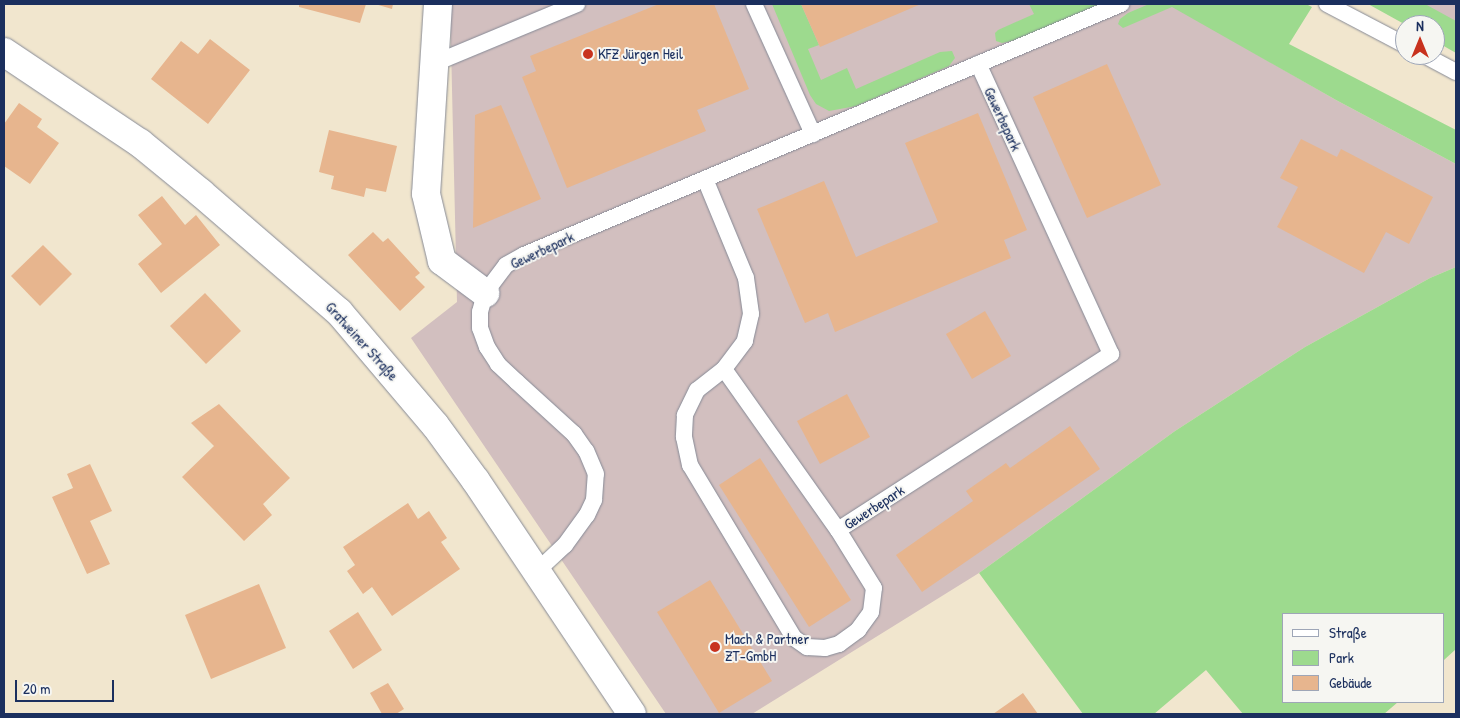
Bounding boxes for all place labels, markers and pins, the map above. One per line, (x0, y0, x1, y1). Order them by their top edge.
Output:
place label: KFZ Jürgen Heil (598, 45, 683, 63)
marker: KFZ Jürgen Heil (582, 48, 594, 60)
place label: Mach & Partner ZT-GmbH (725, 629, 809, 664)
marker: Mach & Partner ZT-GmbH (709, 641, 721, 653)

